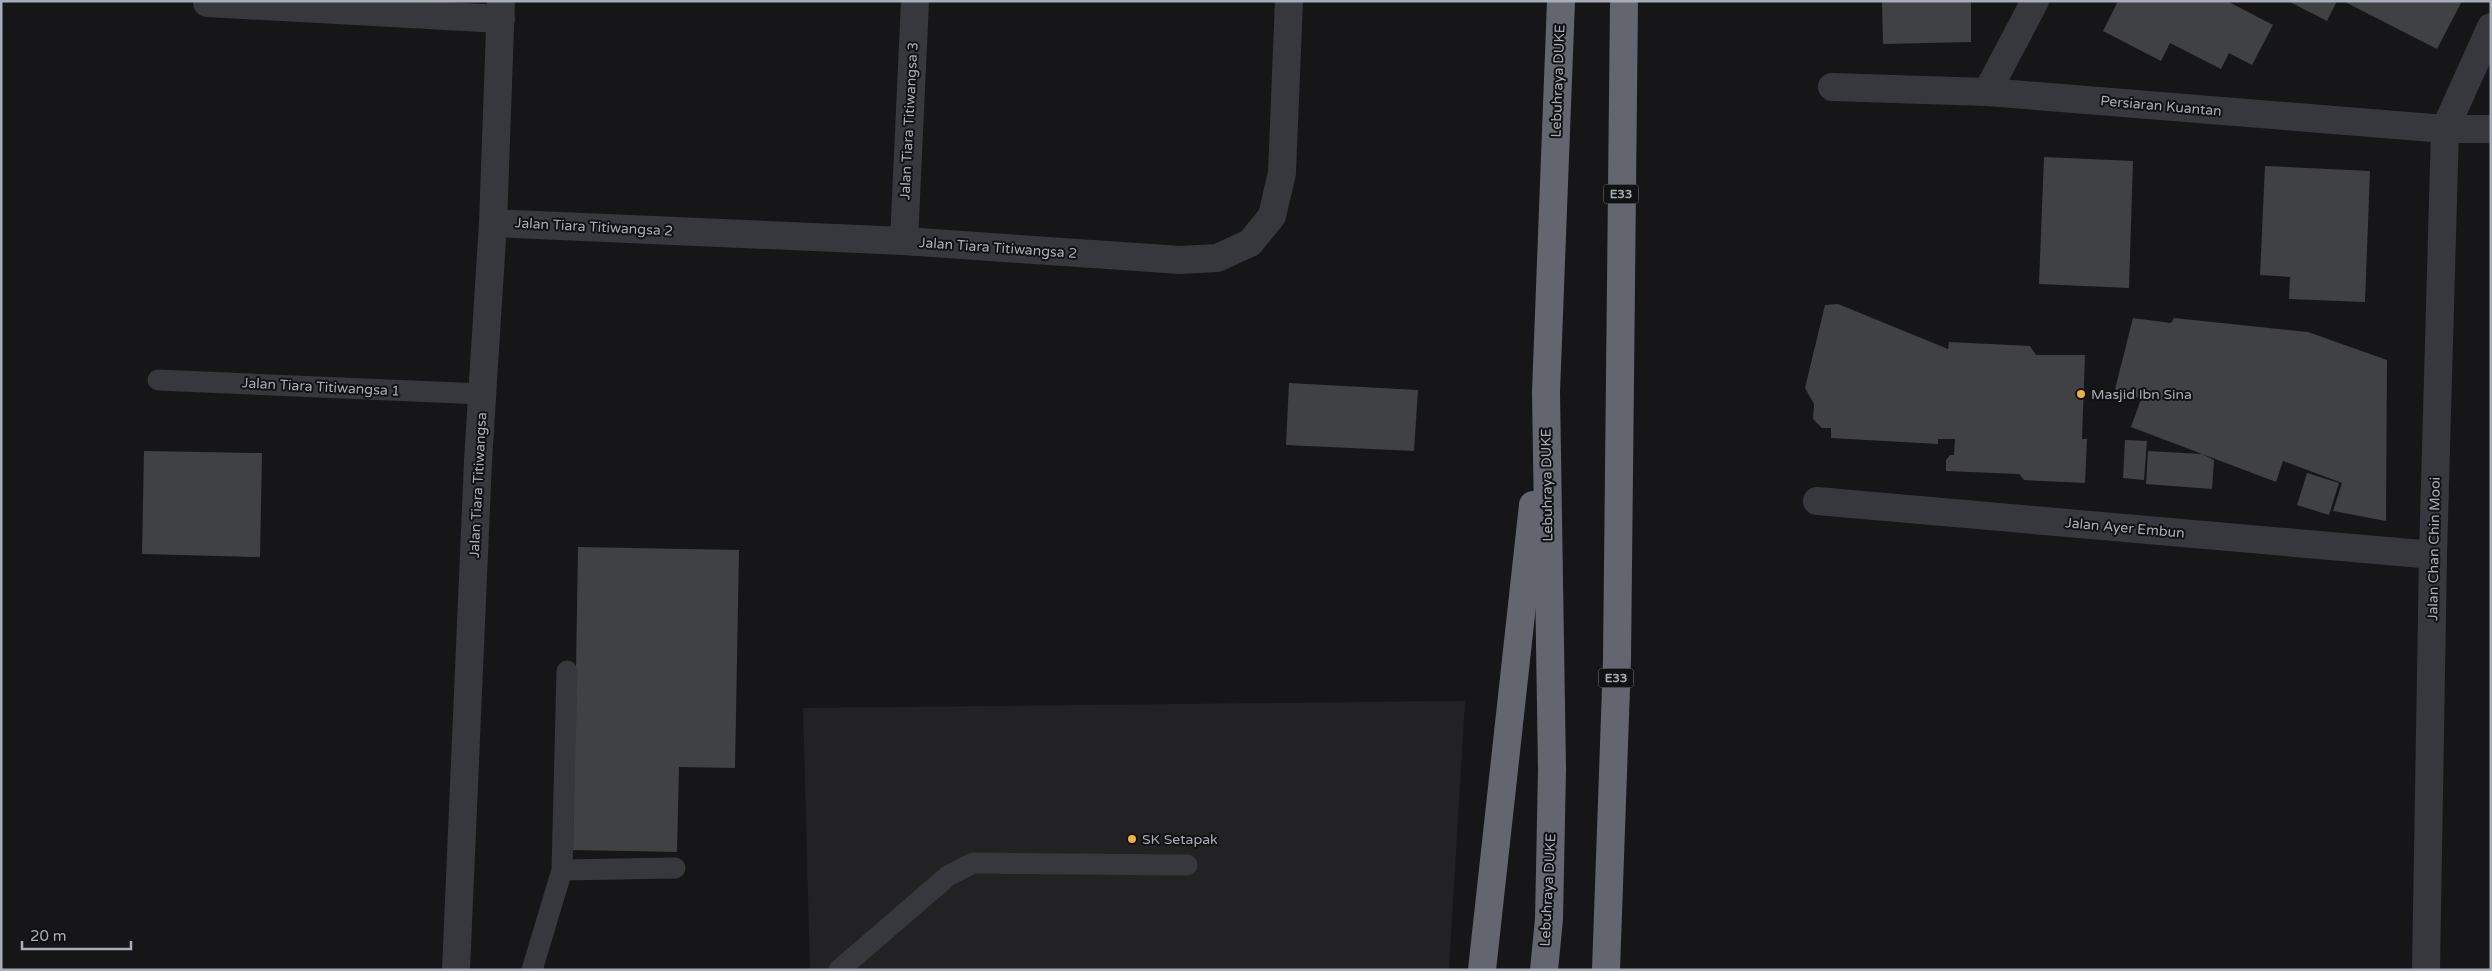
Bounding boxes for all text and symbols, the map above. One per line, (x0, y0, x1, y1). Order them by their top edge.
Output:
street label: Lebuhraya DUKE (1548, 24, 1568, 138)
street label: Jalan Tiara Titiwangsa 3 (896, 41, 922, 201)
street label: Persiaran Kuantan (2100, 92, 2222, 120)
road number: E33 (1604, 184, 1638, 203)
street label: Jalan Tiara Titiwangsa 2 (514, 214, 674, 240)
street label: Jalan Tiara Titiwangsa 2 (918, 234, 1078, 262)
street label: Jalan Tiara Titiwangsa 1 (241, 374, 401, 400)
place label: Masjid Ibn Sina (2091, 386, 2192, 403)
marker: Masjid Ibn Sina (2075, 388, 2087, 400)
street label: Jalan Tiara Titiwangsa (466, 412, 490, 558)
street label: Lebuhraya DUKE (1538, 428, 1556, 542)
street label: Jalan Chan Chin Mooi (2424, 477, 2444, 621)
street label: Jalan Ayer Embun (2065, 514, 2185, 542)
road number: E33 (1598, 668, 1634, 688)
place label: SK Setapak (1142, 831, 1218, 848)
marker: SK Setapak (1126, 833, 1138, 845)
street label: Lebuhraya DUKE (1537, 833, 1559, 947)
scale bar (22, 918, 131, 950)
text: 20 m (30, 927, 67, 945)

